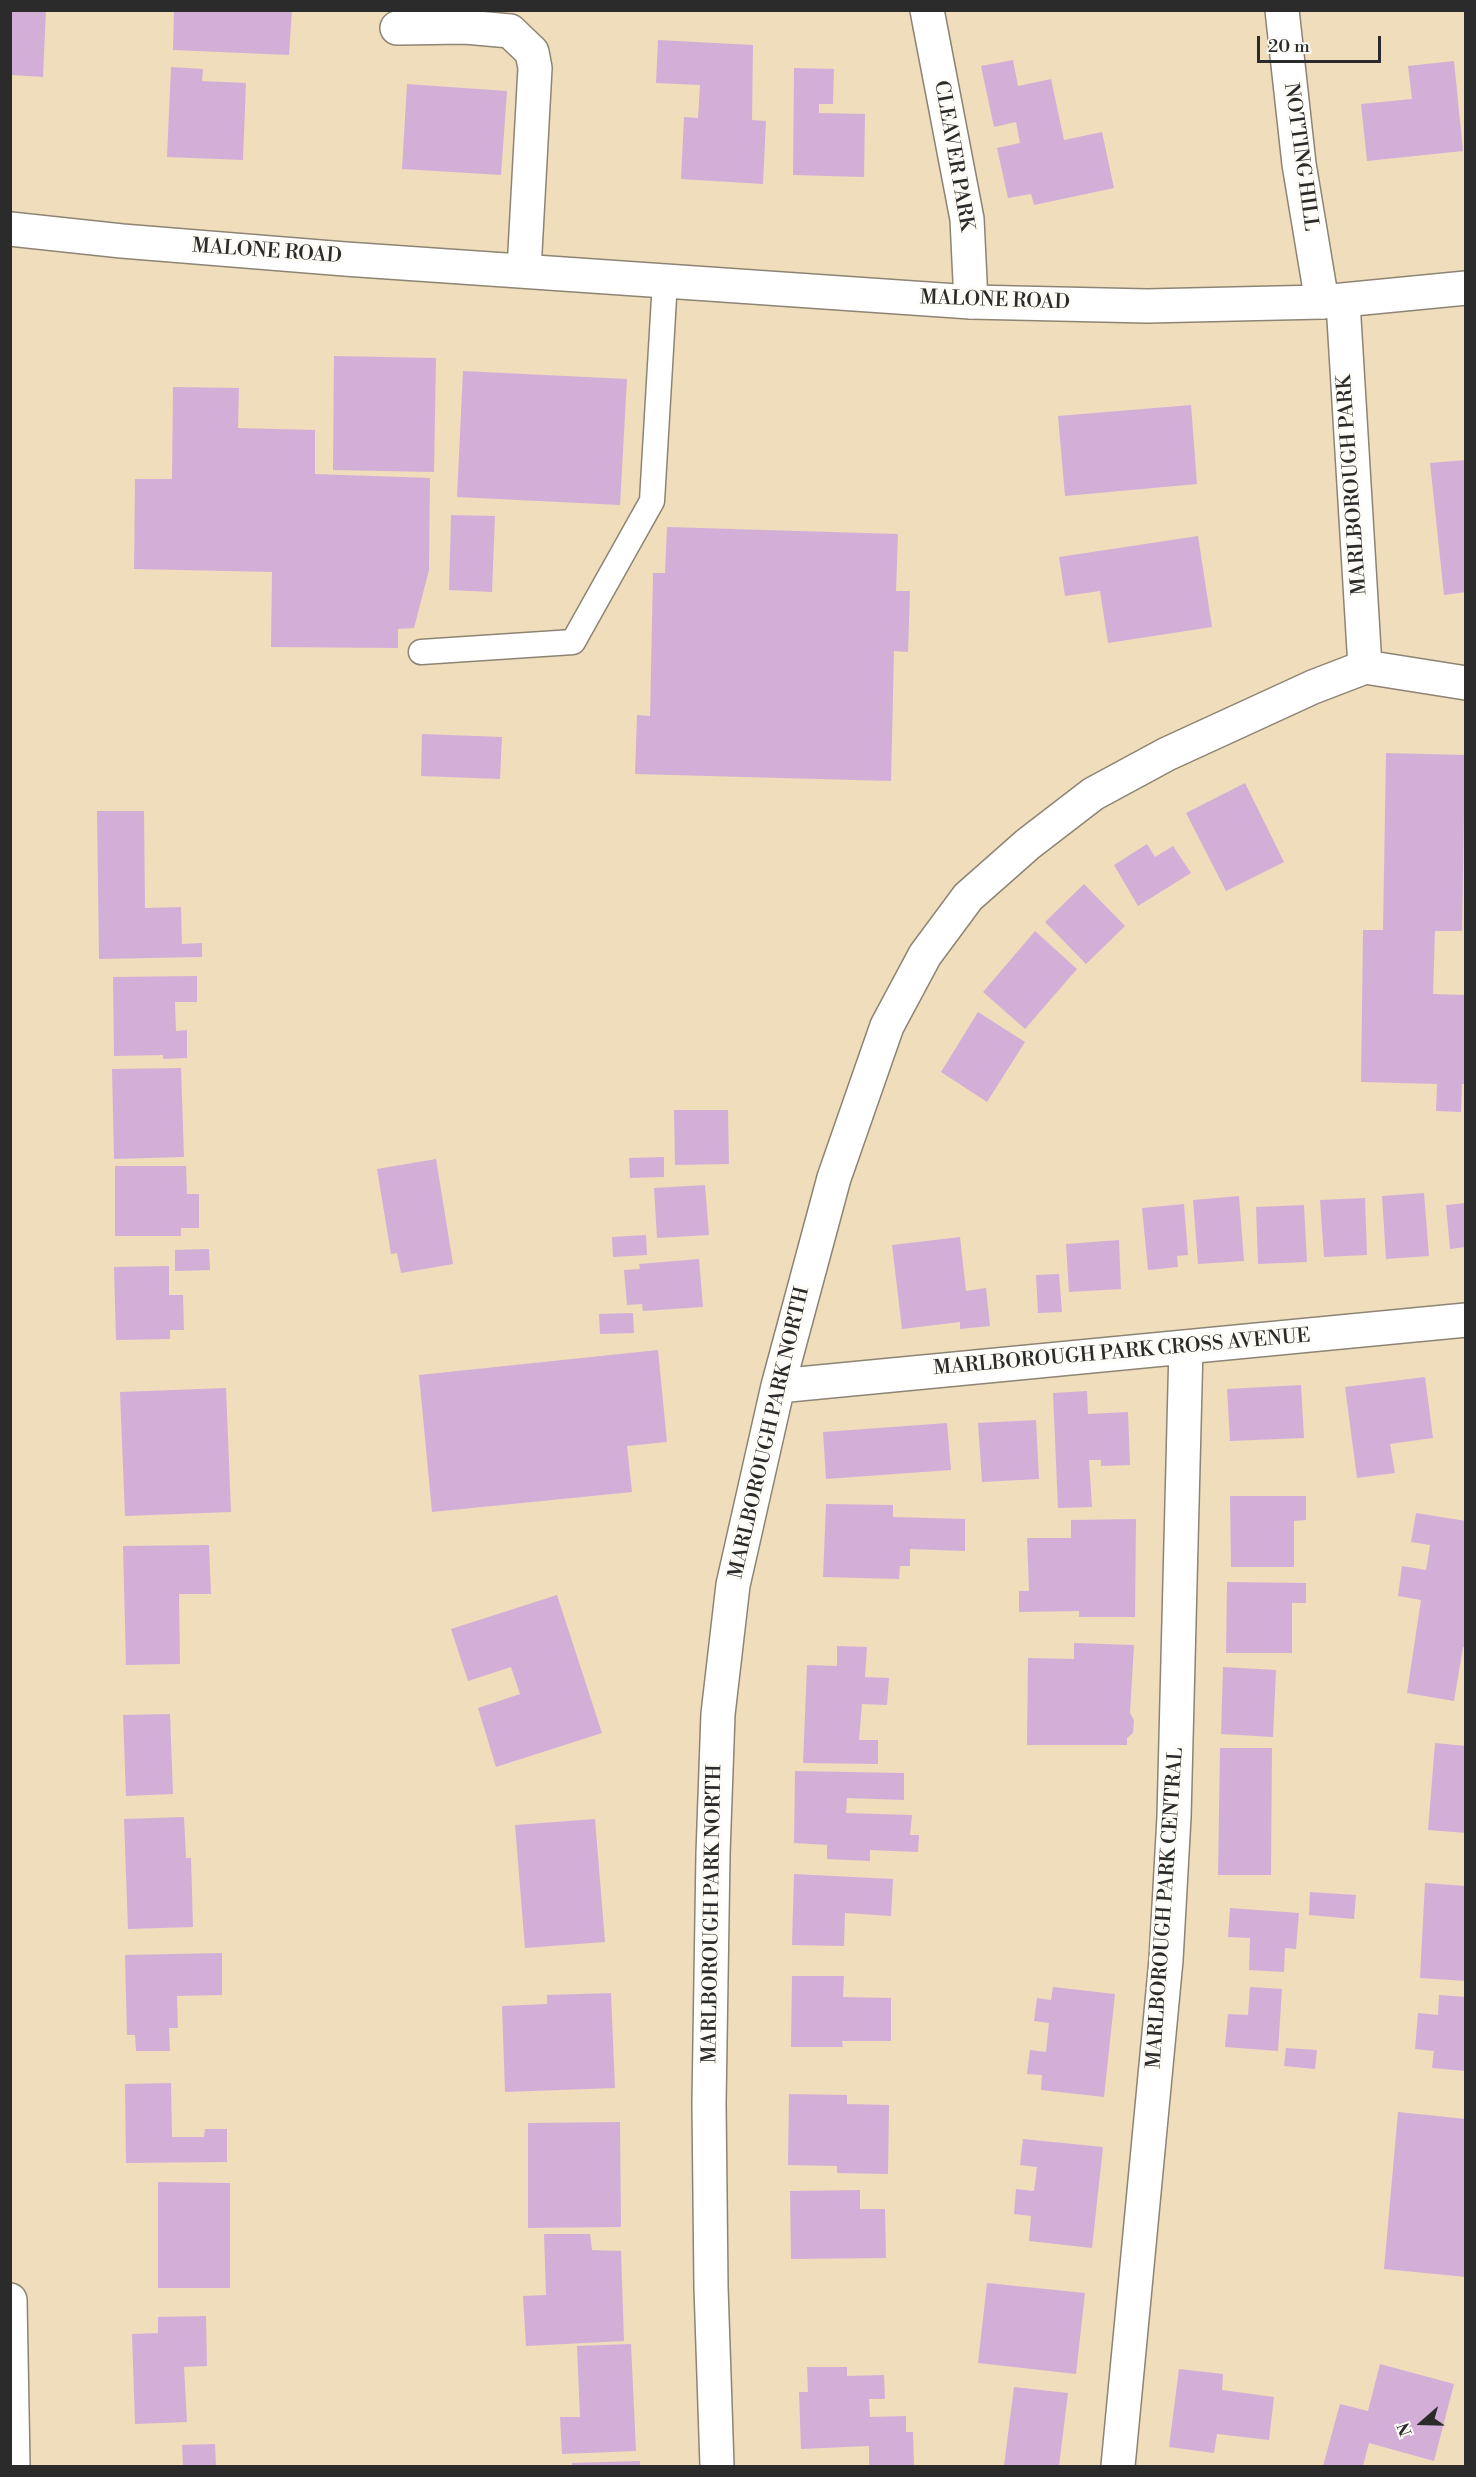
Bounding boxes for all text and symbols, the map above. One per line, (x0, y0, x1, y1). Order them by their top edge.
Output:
scale bar (1260, 24, 1384, 62)
text: 20 m (1268, 35, 1310, 58)
street label: CLEAVER PARK (928, 79, 978, 233)
street label: NOTTING HILL (1278, 81, 1322, 233)
street label: MALONE ROAD (191, 235, 343, 269)
street label: MALONE ROAD (920, 286, 1070, 316)
street label: MARLBOROUGH PARK (1333, 374, 1373, 596)
street label: MARLBOROUGH PARK NORTH (725, 1285, 815, 1581)
street label: MARLBOROUGH PARK CROSS AVENUE (933, 1325, 1311, 1381)
street label: MARLBOROUGH PARK CENTRAL (1143, 1747, 1189, 2069)
street label: MARLBOROUGH PARK NORTH (698, 1764, 728, 2064)
north arrow (1392, 2393, 1452, 2453)
text: N (1394, 2420, 1417, 2439)

